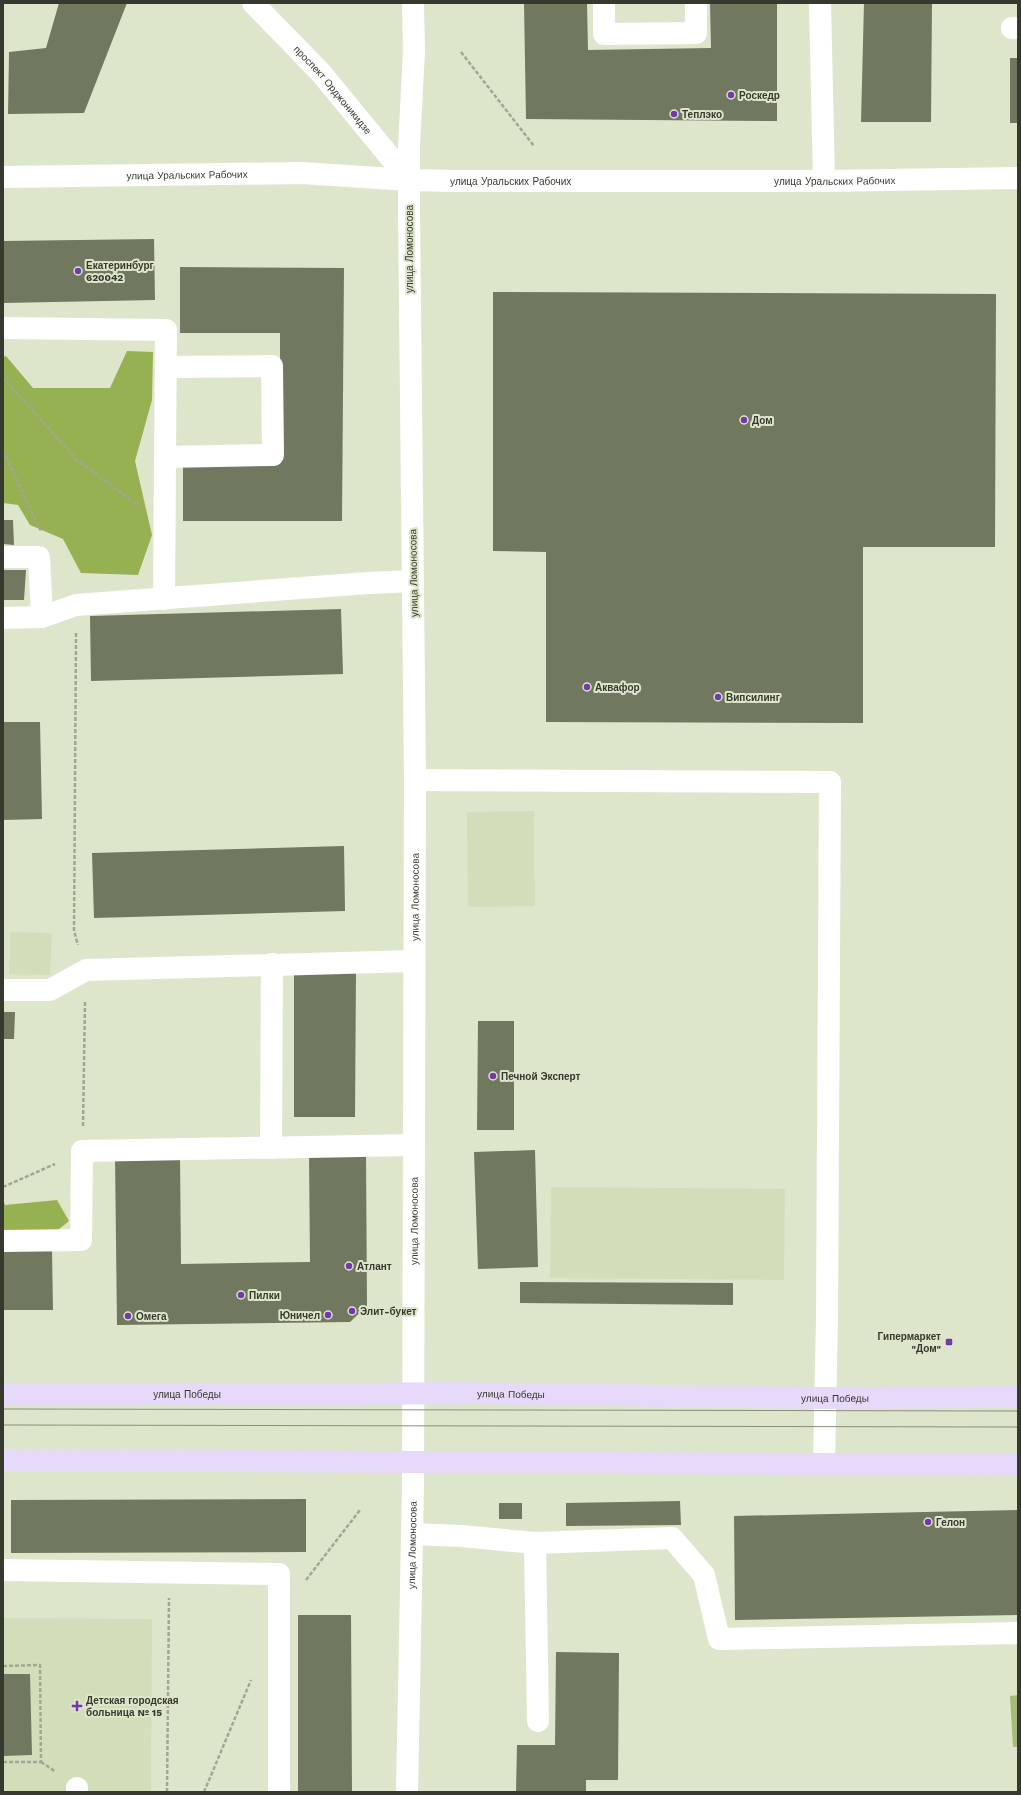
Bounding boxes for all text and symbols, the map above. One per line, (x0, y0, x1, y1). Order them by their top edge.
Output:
street label: проспект Орджоникидзе (291, 44, 374, 137)
marker: Роскедр (726, 90, 736, 100)
place label: Роскедр (739, 90, 780, 101)
marker: Теплэко (669, 109, 679, 119)
place label: Теплэко (682, 109, 722, 120)
street label: улица Уральских Рабочих (126, 169, 248, 181)
street label: улица Уральских Рабочих (774, 175, 895, 187)
street label: улица Уральских Рабочих (450, 176, 571, 187)
street label: улица Ломоносова (404, 205, 415, 293)
place label: Екатеринбург 620042 (86, 260, 154, 283)
marker: Екатеринбург 620042 (73, 266, 83, 276)
marker: Дом (739, 415, 749, 425)
place label: Дом (752, 415, 773, 426)
street label: улица Ломоносова (407, 528, 420, 617)
marker: Аквафор (582, 682, 592, 692)
place label: Аквафор (595, 682, 640, 693)
marker: Випсилинг (713, 692, 723, 702)
place label: Випсилинг (726, 692, 780, 703)
street label: улица Ломоносова (410, 853, 421, 941)
marker: Печной Эксперт (488, 1071, 498, 1081)
place label: Печной Эксперт (501, 1071, 581, 1082)
street label: улица Ломоносова (409, 1177, 420, 1265)
marker: Атлант (344, 1261, 354, 1271)
place label: Атлант (357, 1261, 392, 1272)
marker: Пилки (236, 1290, 246, 1300)
place label: Пилки (249, 1290, 280, 1301)
marker: Элит-букет (347, 1306, 357, 1316)
place label: Элит-букет (360, 1306, 417, 1317)
place label: Юничел (280, 1310, 320, 1321)
marker: Юничел (323, 1310, 333, 1320)
marker: Омега (123, 1311, 133, 1321)
place label: Омега (136, 1311, 167, 1322)
place label: Гипермаркет "Дом" (878, 1331, 942, 1354)
marker: Гипермаркет "Дом" (944, 1337, 954, 1347)
street label: улица Победы (477, 1388, 545, 1400)
street label: улица Победы (153, 1389, 221, 1400)
street label: улица Победы (801, 1393, 869, 1404)
street label: улица Ломоносова (406, 1500, 419, 1589)
marker: Гелон (923, 1517, 933, 1527)
place label: Гелон (936, 1517, 965, 1528)
place label: Детская городская больница № 15 (86, 1695, 179, 1718)
marker: Детская городская больница № 15 (71, 1700, 83, 1712)

